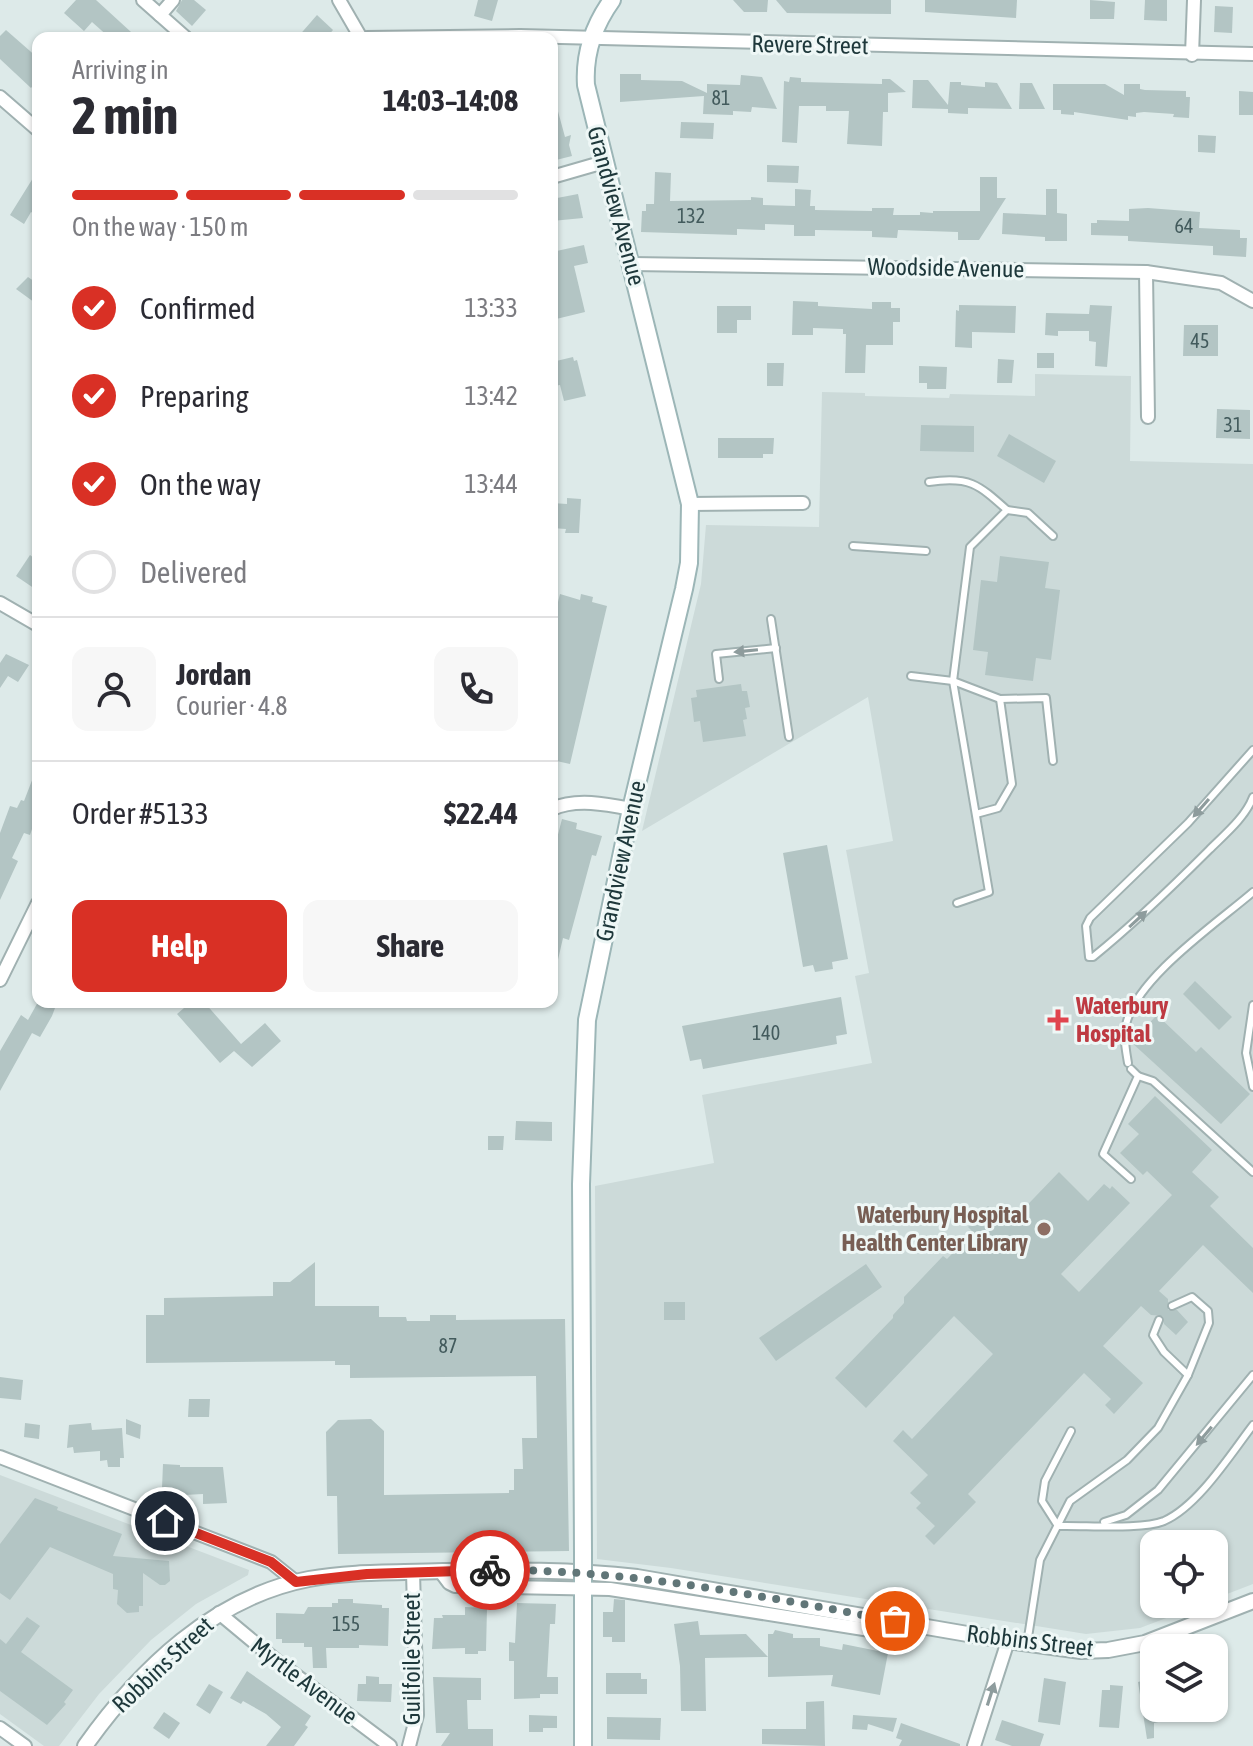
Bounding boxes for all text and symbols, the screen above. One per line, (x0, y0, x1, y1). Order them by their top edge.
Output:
street label: Revere Street (751, 30, 869, 59)
text: Arriving in (72, 55, 169, 85)
text: 14:03–14:08 (383, 83, 518, 117)
text: 2 min (72, 85, 178, 145)
house number: 81 (712, 86, 730, 109)
street label: Grandview Avenue (582, 123, 651, 288)
house number: 132 (677, 204, 705, 227)
text: On the way · 150 m (72, 212, 249, 242)
house number: 64 (1175, 214, 1193, 237)
street label: Woodside Avenue (867, 253, 1025, 282)
icon: check (72, 286, 116, 330)
text: Confirmed (140, 291, 255, 325)
text: 13:33 (464, 293, 518, 323)
house number: 45 (1191, 329, 1209, 352)
icon: check (72, 374, 116, 418)
text: Preparing (140, 379, 249, 413)
text: 13:42 (464, 381, 518, 411)
house number: 31 (1224, 413, 1242, 436)
icon: check (72, 462, 116, 506)
text: On the way (140, 467, 261, 501)
text: 13:44 (464, 469, 518, 499)
text: Delivered (140, 555, 248, 589)
one-way arrow (733, 645, 758, 658)
button: person (72, 647, 156, 731)
button: phone (434, 647, 518, 731)
text: Jordan (176, 657, 251, 691)
text: Courier · 4.8 (176, 691, 287, 721)
street label: Grandview Avenue (590, 778, 651, 944)
text: Order #5133 (72, 796, 209, 830)
text: $22.44 (444, 796, 518, 830)
one-way arrow (1193, 797, 1210, 817)
button: Help (72, 900, 287, 992)
button: Share (303, 900, 518, 992)
one-way arrow (1128, 910, 1147, 928)
place label: Waterbury Hospital (1075, 992, 1169, 1047)
marker: Waterbury Hospital (1047, 1009, 1069, 1031)
house number: 140 (752, 1021, 780, 1044)
place label: Waterbury Hospital Health Center Library (842, 1201, 1029, 1256)
marker: Waterbury Hospital Health Center Library (1035, 1220, 1053, 1238)
house number: 87 (439, 1334, 457, 1357)
one-way arrow (1196, 1426, 1213, 1446)
pin (131, 1487, 199, 1555)
icon: home (143, 1499, 187, 1543)
courier (450, 1530, 530, 1610)
map controls (1140, 1530, 1228, 1722)
button: locate (1140, 1530, 1228, 1618)
icon: bike (468, 1548, 512, 1592)
pin (861, 1587, 929, 1655)
street label: Guilfoile Street (398, 1593, 425, 1725)
icon: bag (873, 1599, 917, 1643)
street label: Robbins Street (107, 1611, 219, 1718)
house number: 155 (332, 1612, 360, 1635)
street label: Robbins Street (965, 1619, 1095, 1662)
street label: Myrtle Avenue (246, 1632, 363, 1729)
button: layers (1140, 1634, 1228, 1722)
one-way arrow (985, 1681, 998, 1705)

